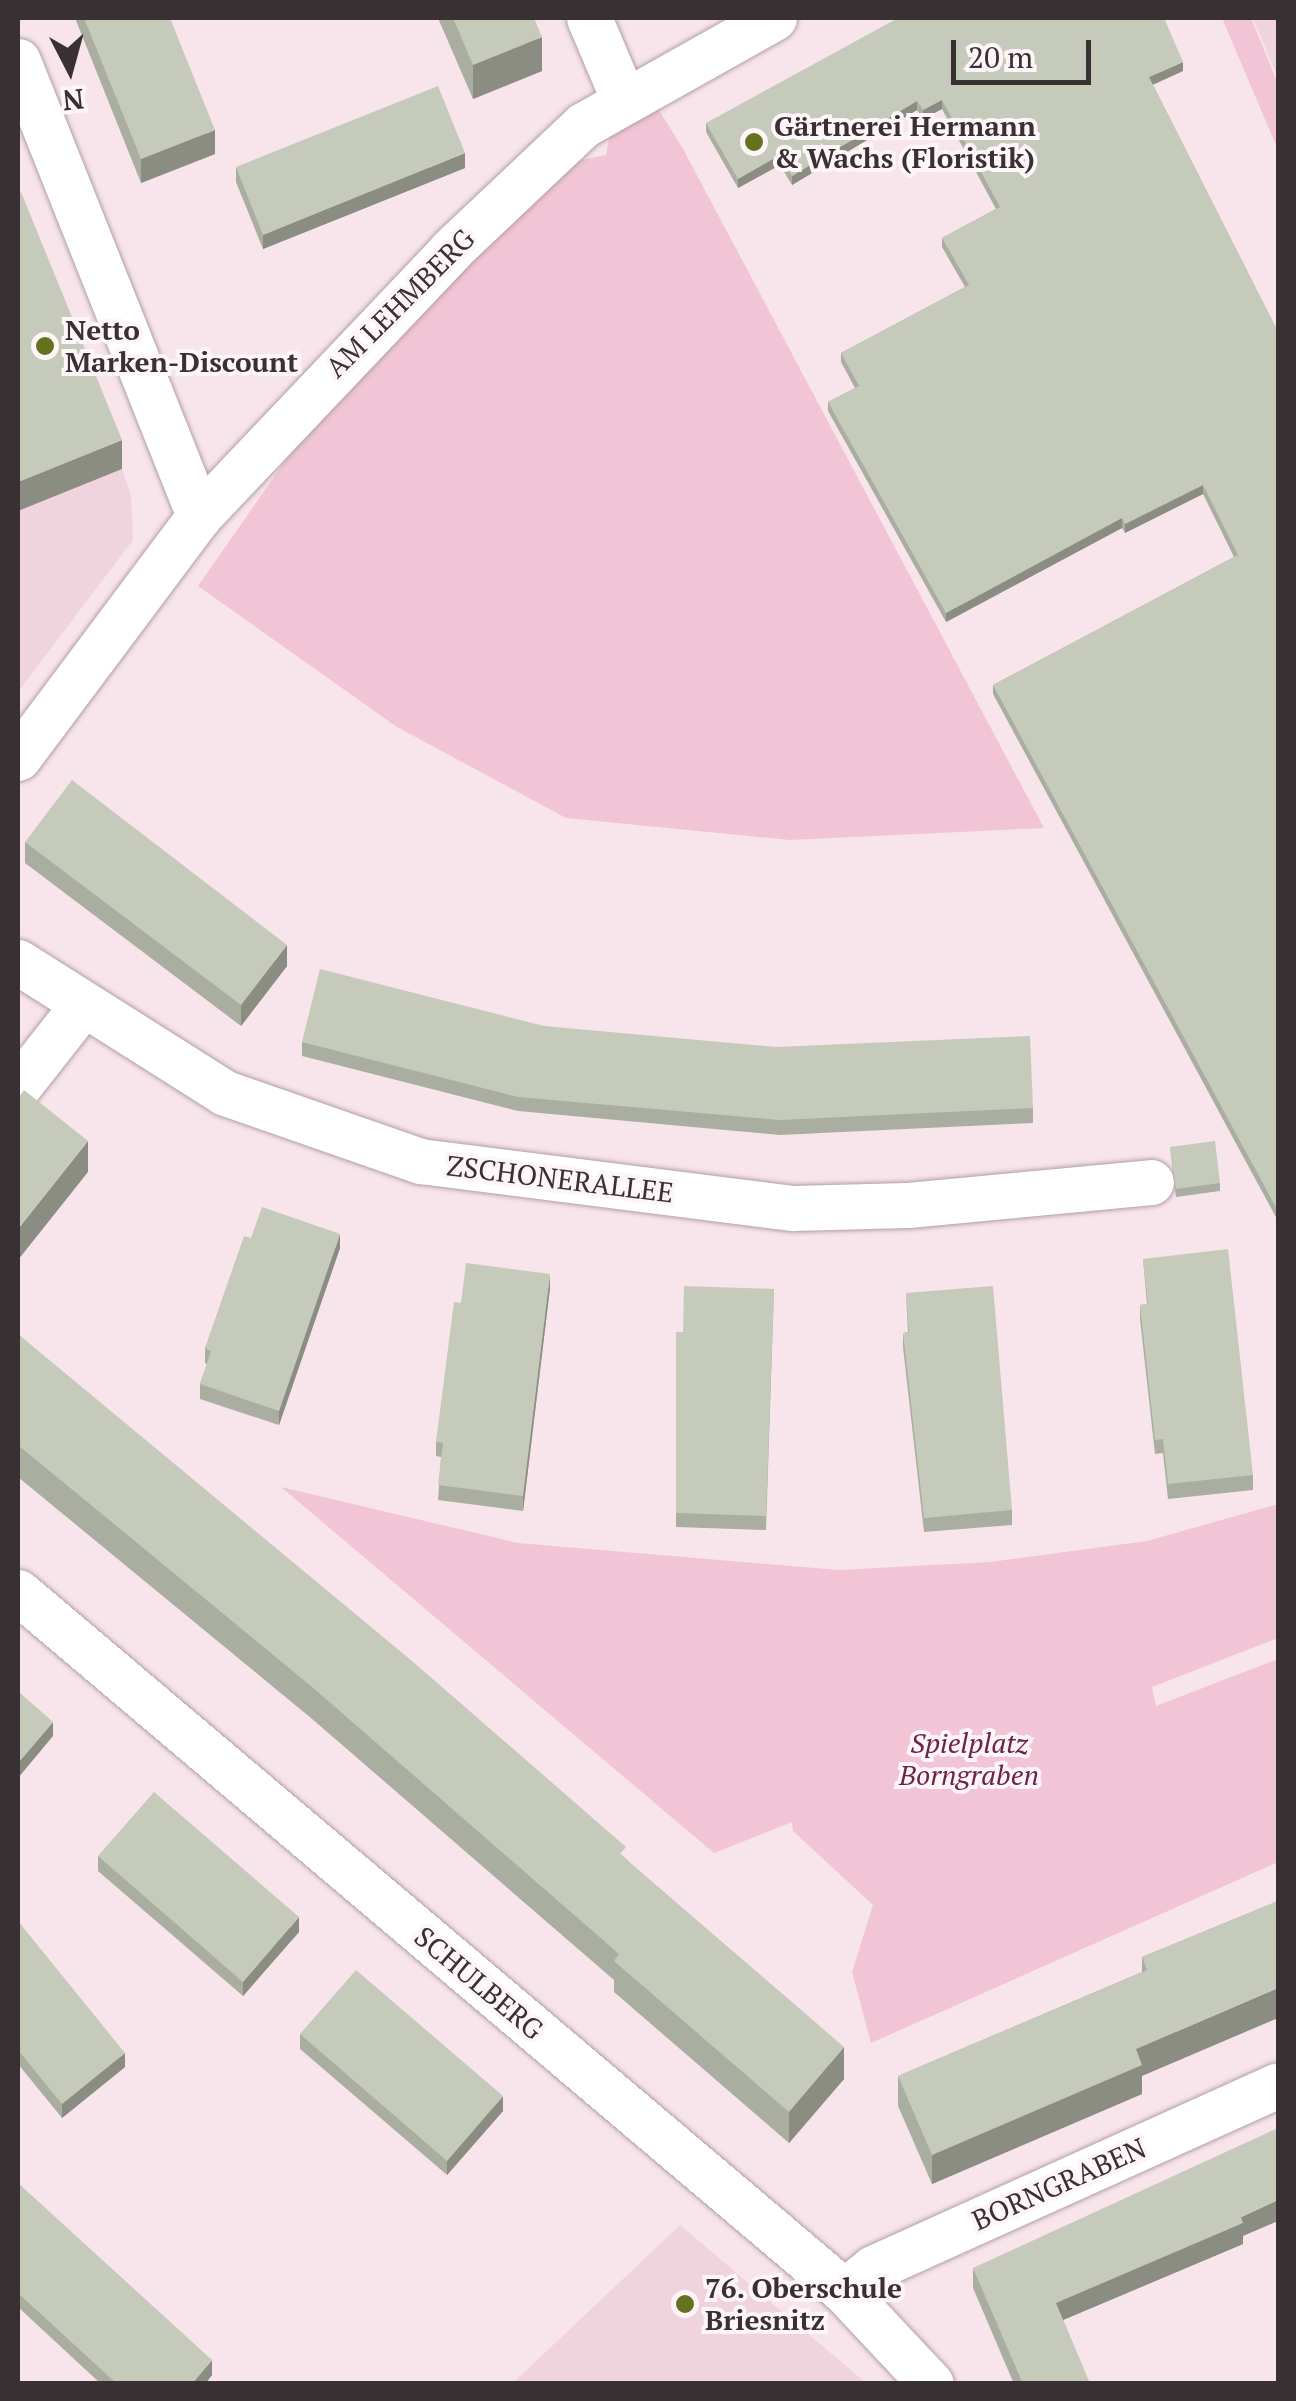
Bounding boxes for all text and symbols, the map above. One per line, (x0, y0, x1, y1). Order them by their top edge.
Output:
north arrow (20, 20, 120, 120)
scale bar (956, 20, 1096, 82)
text: 20 m (968, 37, 1033, 77)
text: N (61, 81, 86, 120)
place label: Gärtnerei Hermann & Wachs (Floristik) (774, 109, 1036, 175)
marker: Gärtnerei Hermann & Wachs (Floristik) (743, 131, 765, 153)
street label: AM LEHMBERG (319, 222, 481, 384)
place label: Netto Marken-Discount (65, 313, 298, 379)
marker: Netto Marken-Discount (34, 335, 56, 357)
street label: ZSCHONERALLEE (445, 1148, 675, 1210)
park label: Spielplatz Borngraben (899, 1726, 1039, 1792)
street label: SCHULBERG (408, 1920, 550, 2046)
street label: BORNGRABEN (967, 2131, 1151, 2237)
place label: 76. Oberschule Briesnitz (705, 2271, 903, 2337)
marker: 76. Oberschule Briesnitz (674, 2293, 696, 2315)

